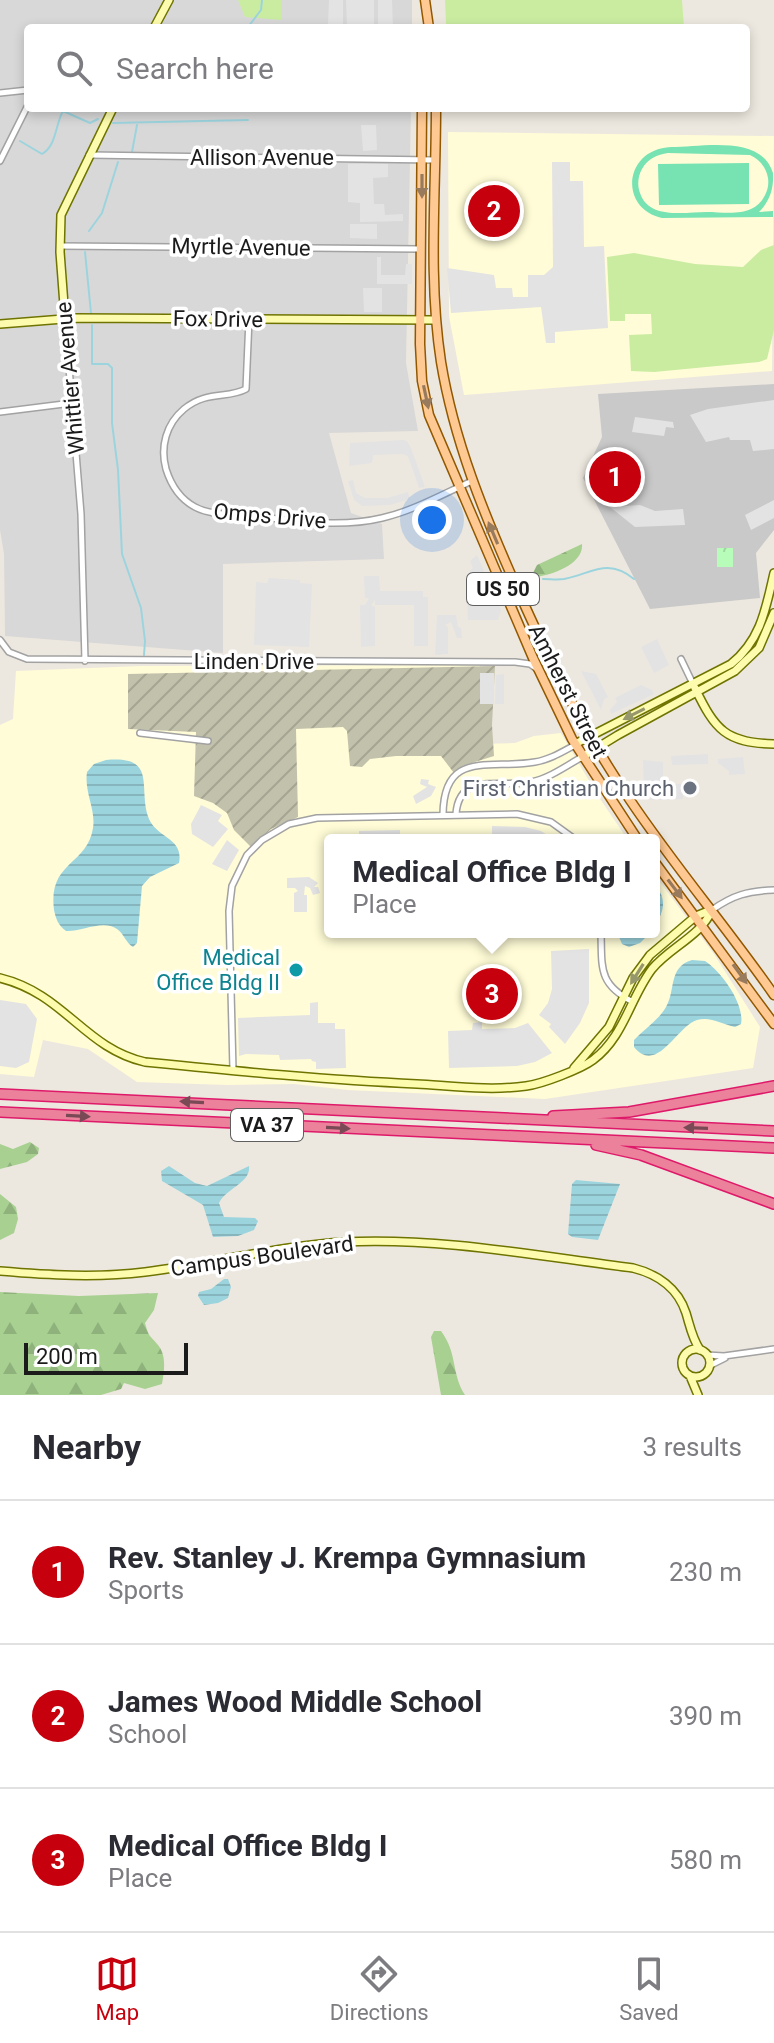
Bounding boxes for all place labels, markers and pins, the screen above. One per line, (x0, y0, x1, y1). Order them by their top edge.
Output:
pin: 2 (468, 181, 520, 241)
pin: 1 (589, 447, 641, 507)
place label: First Christian Church (463, 776, 674, 801)
marker: First Christian Church (681, 779, 699, 797)
place label: Medical Office Bldg II (156, 945, 280, 995)
marker: Medical Office Bldg II (287, 961, 305, 979)
pin: 3 (466, 964, 518, 1024)

